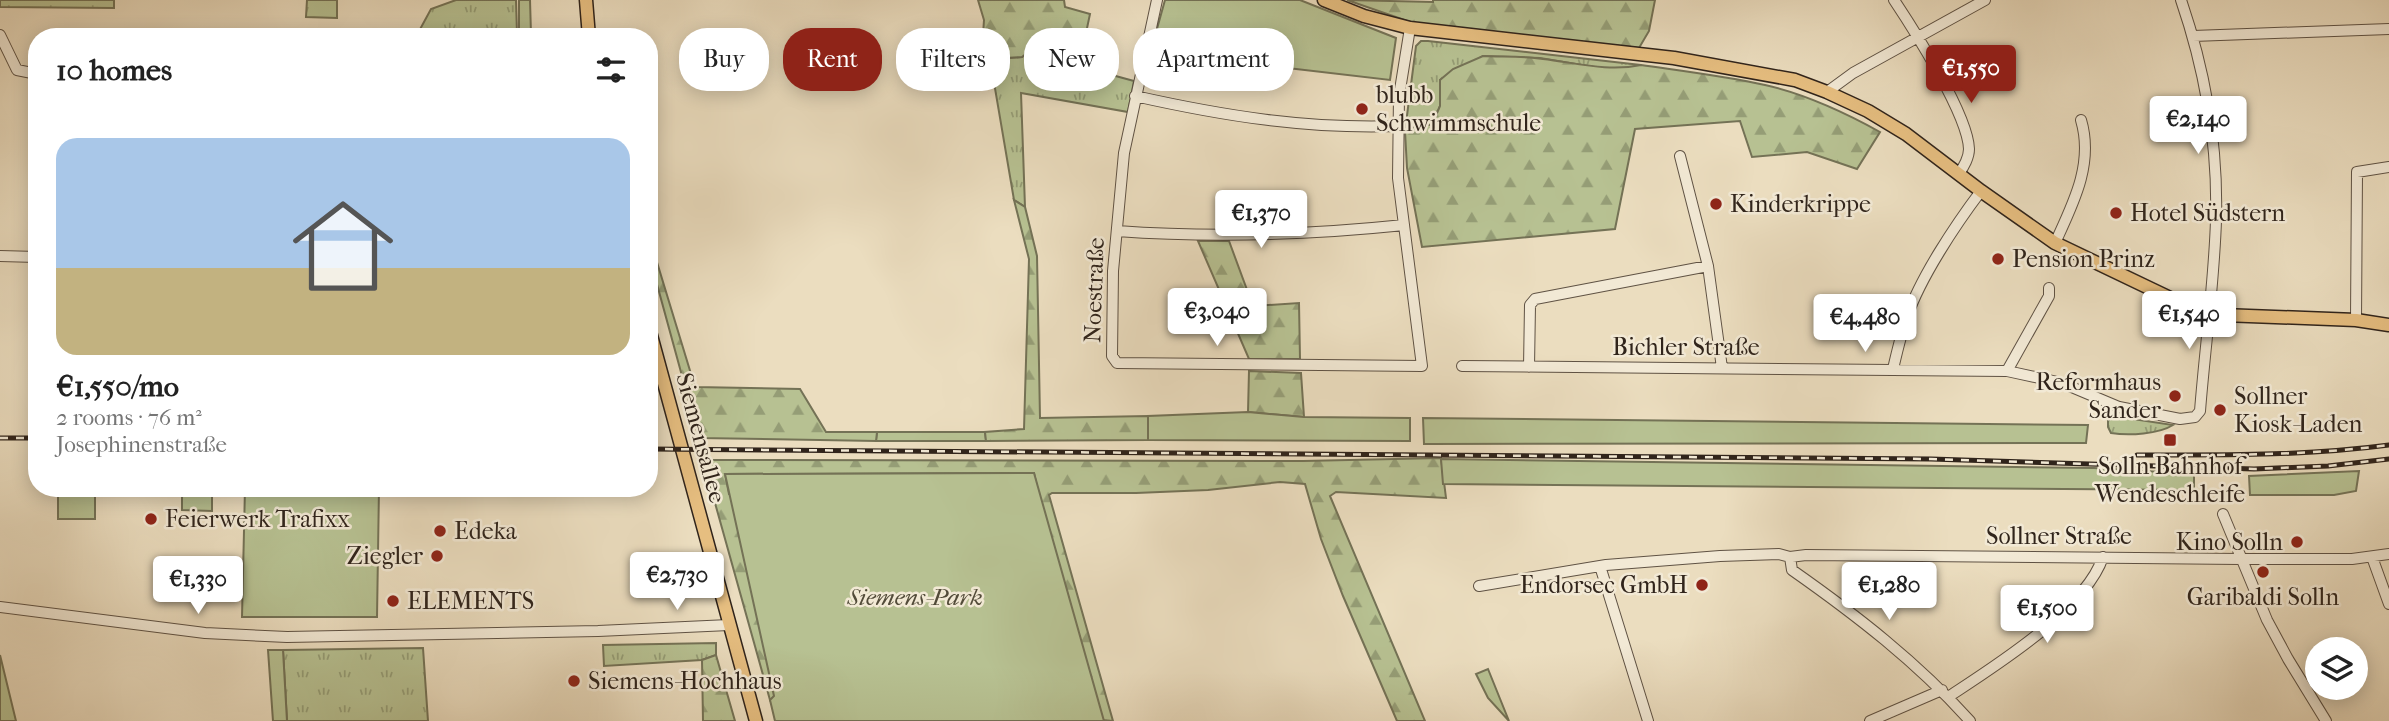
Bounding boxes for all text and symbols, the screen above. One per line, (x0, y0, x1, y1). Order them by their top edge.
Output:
chip: Buy (679, 28, 769, 91)
chip: Rent (783, 28, 882, 91)
chip: Filters (896, 28, 1010, 91)
chip: New (1024, 28, 1119, 91)
chip: Apartment (1133, 28, 1294, 91)
pin: €1,550 (1914, 46, 2028, 105)
icon: filters (592, 51, 630, 89)
text: 10 homes (56, 53, 172, 88)
text: €1,550 (1942, 54, 2000, 81)
place label: blubb Schwimmschule (1375, 81, 1541, 137)
pin: €2,140 (2141, 96, 2255, 156)
marker: blubb Schwimmschule (1354, 101, 1370, 117)
text: €2,140 (2166, 105, 2230, 132)
icon: home (280, 183, 406, 309)
pin: €1,370 (1204, 190, 1318, 250)
place label: Kinderkrippe (1730, 190, 1871, 218)
marker: Kinderkrippe (1708, 196, 1724, 212)
text: €1,370 (1231, 199, 1291, 226)
place label: Hotel Südstern (2130, 199, 2285, 227)
marker: Hotel Südstern (2108, 205, 2124, 221)
street label: Noestraße (1078, 237, 1110, 343)
place label: Pension Prinz (2012, 245, 2155, 273)
marker: Pension Prinz (1990, 251, 2006, 267)
pin: €3,040 (1160, 288, 1274, 348)
pin: €1,540 (2132, 292, 2246, 351)
pin: €4,480 (1808, 294, 1922, 354)
text: €3,040 (1184, 297, 1250, 324)
text: €1,540 (2158, 300, 2220, 327)
text: €4,480 (1829, 303, 1901, 330)
street label: Bichler Straße (1612, 333, 1760, 361)
place label: Reformhaus Sander (2035, 368, 2162, 424)
text: €1,550/mo (56, 369, 179, 404)
street label: Siemensallee (670, 370, 732, 506)
place label: Sollner Kiosk-Laden (2234, 382, 2363, 438)
marker: Reformhaus Sander (2167, 388, 2183, 404)
marker: Sollner Kiosk-Laden (2212, 402, 2228, 418)
text: 2 rooms · 76 m² (56, 404, 202, 431)
text: Josephinenstraße (56, 431, 227, 458)
marker: Solln Bahnhof Wendeschleife (2162, 432, 2178, 448)
place label: Solln Bahnhof Wendeschleife (2094, 452, 2247, 508)
place label: Feierwerk Trafixx (165, 505, 350, 533)
marker: Feierwerk Trafixx (143, 511, 159, 527)
place label: Edeka (454, 517, 518, 545)
street label: Sollner Straße (1986, 522, 2132, 550)
marker: Edeka (432, 523, 448, 539)
place label: Kino Solln (2176, 528, 2283, 556)
marker: Kino Solln (2289, 534, 2305, 550)
place label: Ziegler (347, 542, 424, 570)
marker: Ziegler (429, 548, 445, 564)
pin: €2,730 (620, 552, 734, 612)
pin: €1,330 (141, 556, 255, 616)
text: €2,730 (646, 561, 708, 588)
pin: €1,280 (1832, 562, 1946, 622)
marker: Garibaldi Solln (2255, 564, 2271, 580)
text: €1,330 (169, 565, 227, 592)
place label: Endorsec GmbH (1520, 571, 1688, 599)
text: €1,280 (1858, 571, 1920, 598)
marker: Endorsec GmbH (1694, 577, 1710, 593)
park label: Siemens-Park (846, 583, 983, 611)
place label: Garibaldi Solln (2187, 583, 2339, 611)
pin: €1,500 (1990, 586, 2104, 645)
place label: ELEMENTS (407, 587, 534, 615)
marker: ELEMENTS (385, 593, 401, 609)
text: €1,500 (2017, 594, 2077, 621)
map controls (2305, 637, 2368, 700)
button: layers (2305, 637, 2368, 700)
place label: Siemens-Hochhaus (588, 667, 782, 695)
marker: Siemens-Hochhaus (566, 673, 582, 689)

